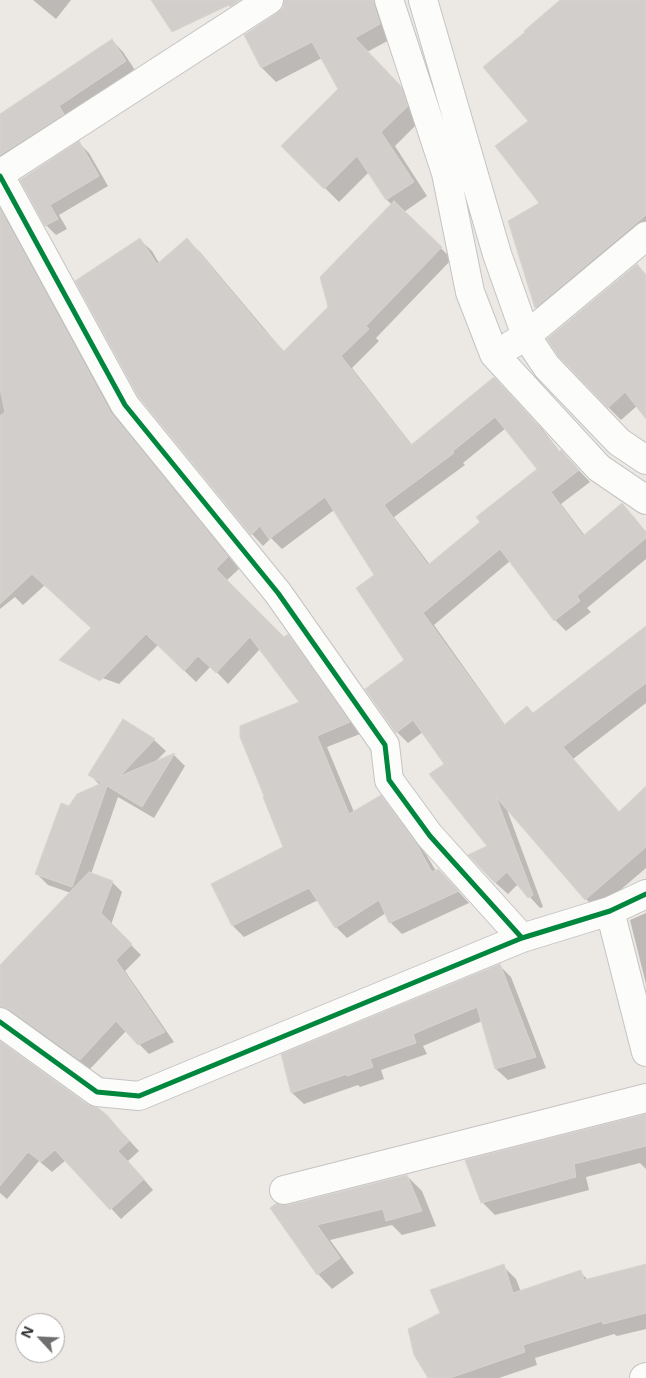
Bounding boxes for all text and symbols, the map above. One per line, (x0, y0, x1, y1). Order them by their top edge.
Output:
north arrow (15, 1313, 65, 1363)
text: N (16, 1323, 38, 1341)

